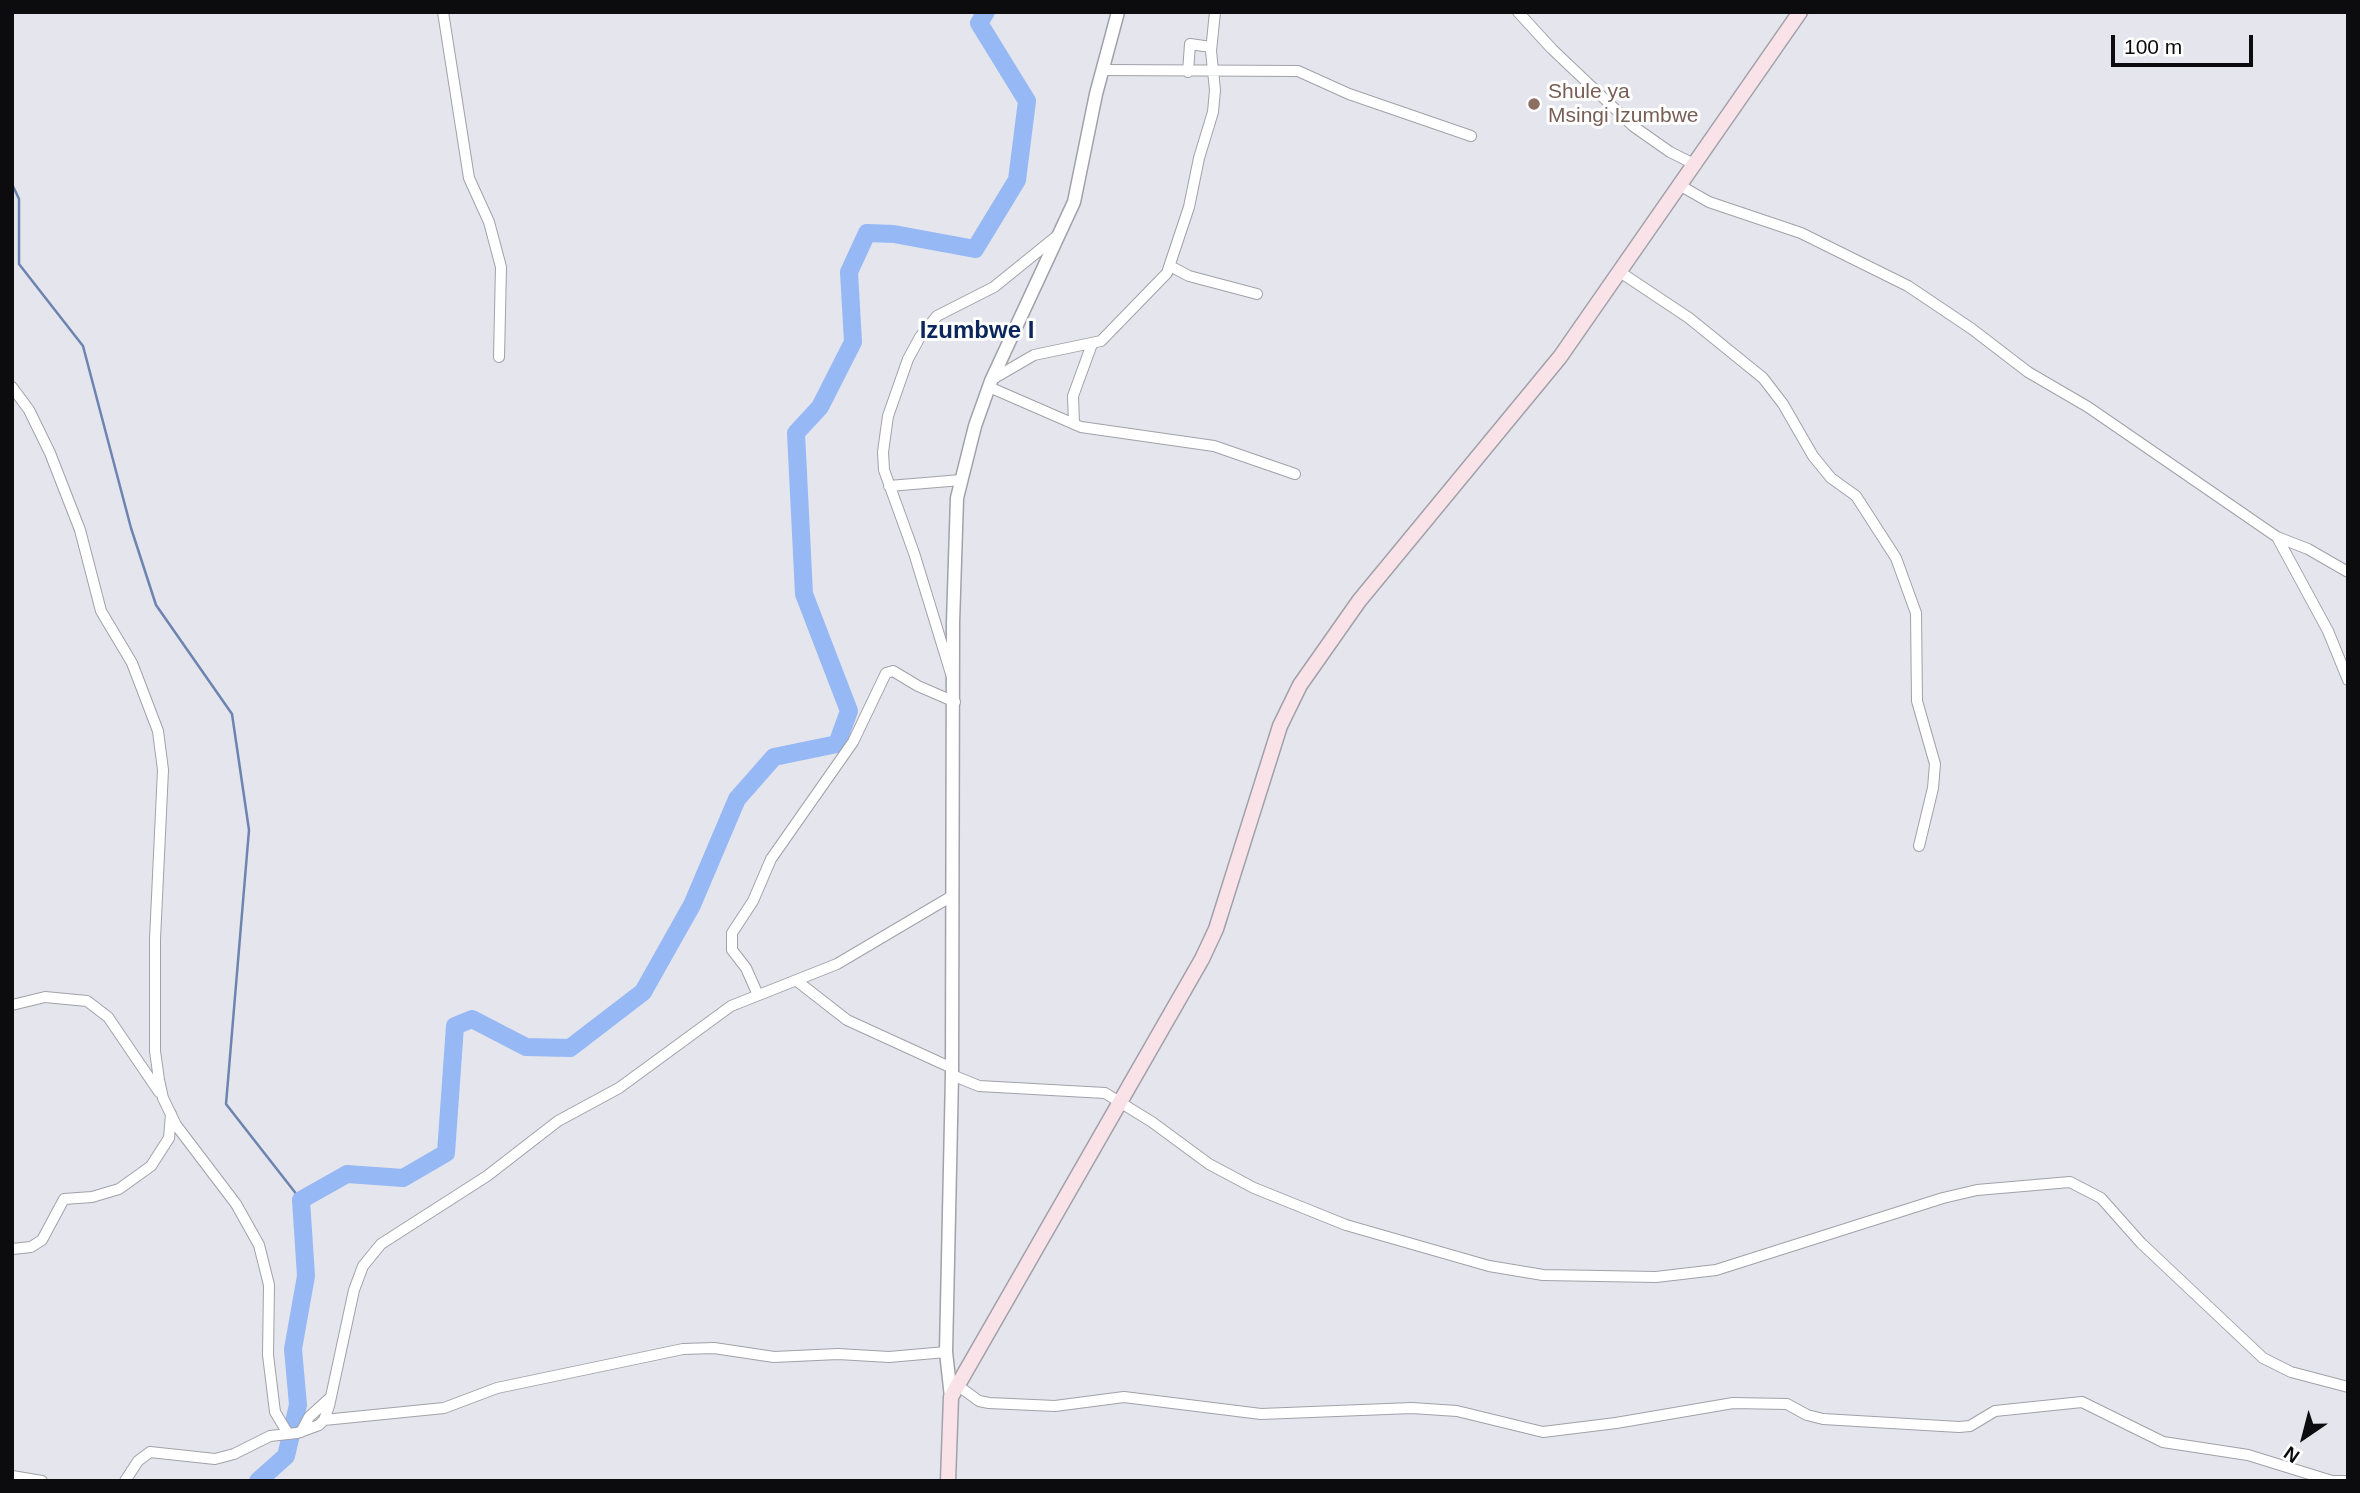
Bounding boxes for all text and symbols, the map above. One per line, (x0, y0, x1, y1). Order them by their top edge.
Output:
scale bar (2115, 21, 2257, 65)
text: 100 m (2124, 35, 2182, 58)
place label: Shule ya Msingi Izumbwe (1548, 79, 1699, 129)
marker: Shule ya Msingi Izumbwe (1526, 96, 1542, 112)
district label: Izumbwe I (920, 317, 1034, 345)
north arrow (2269, 1402, 2339, 1472)
text: N (2280, 1442, 2303, 1467)

